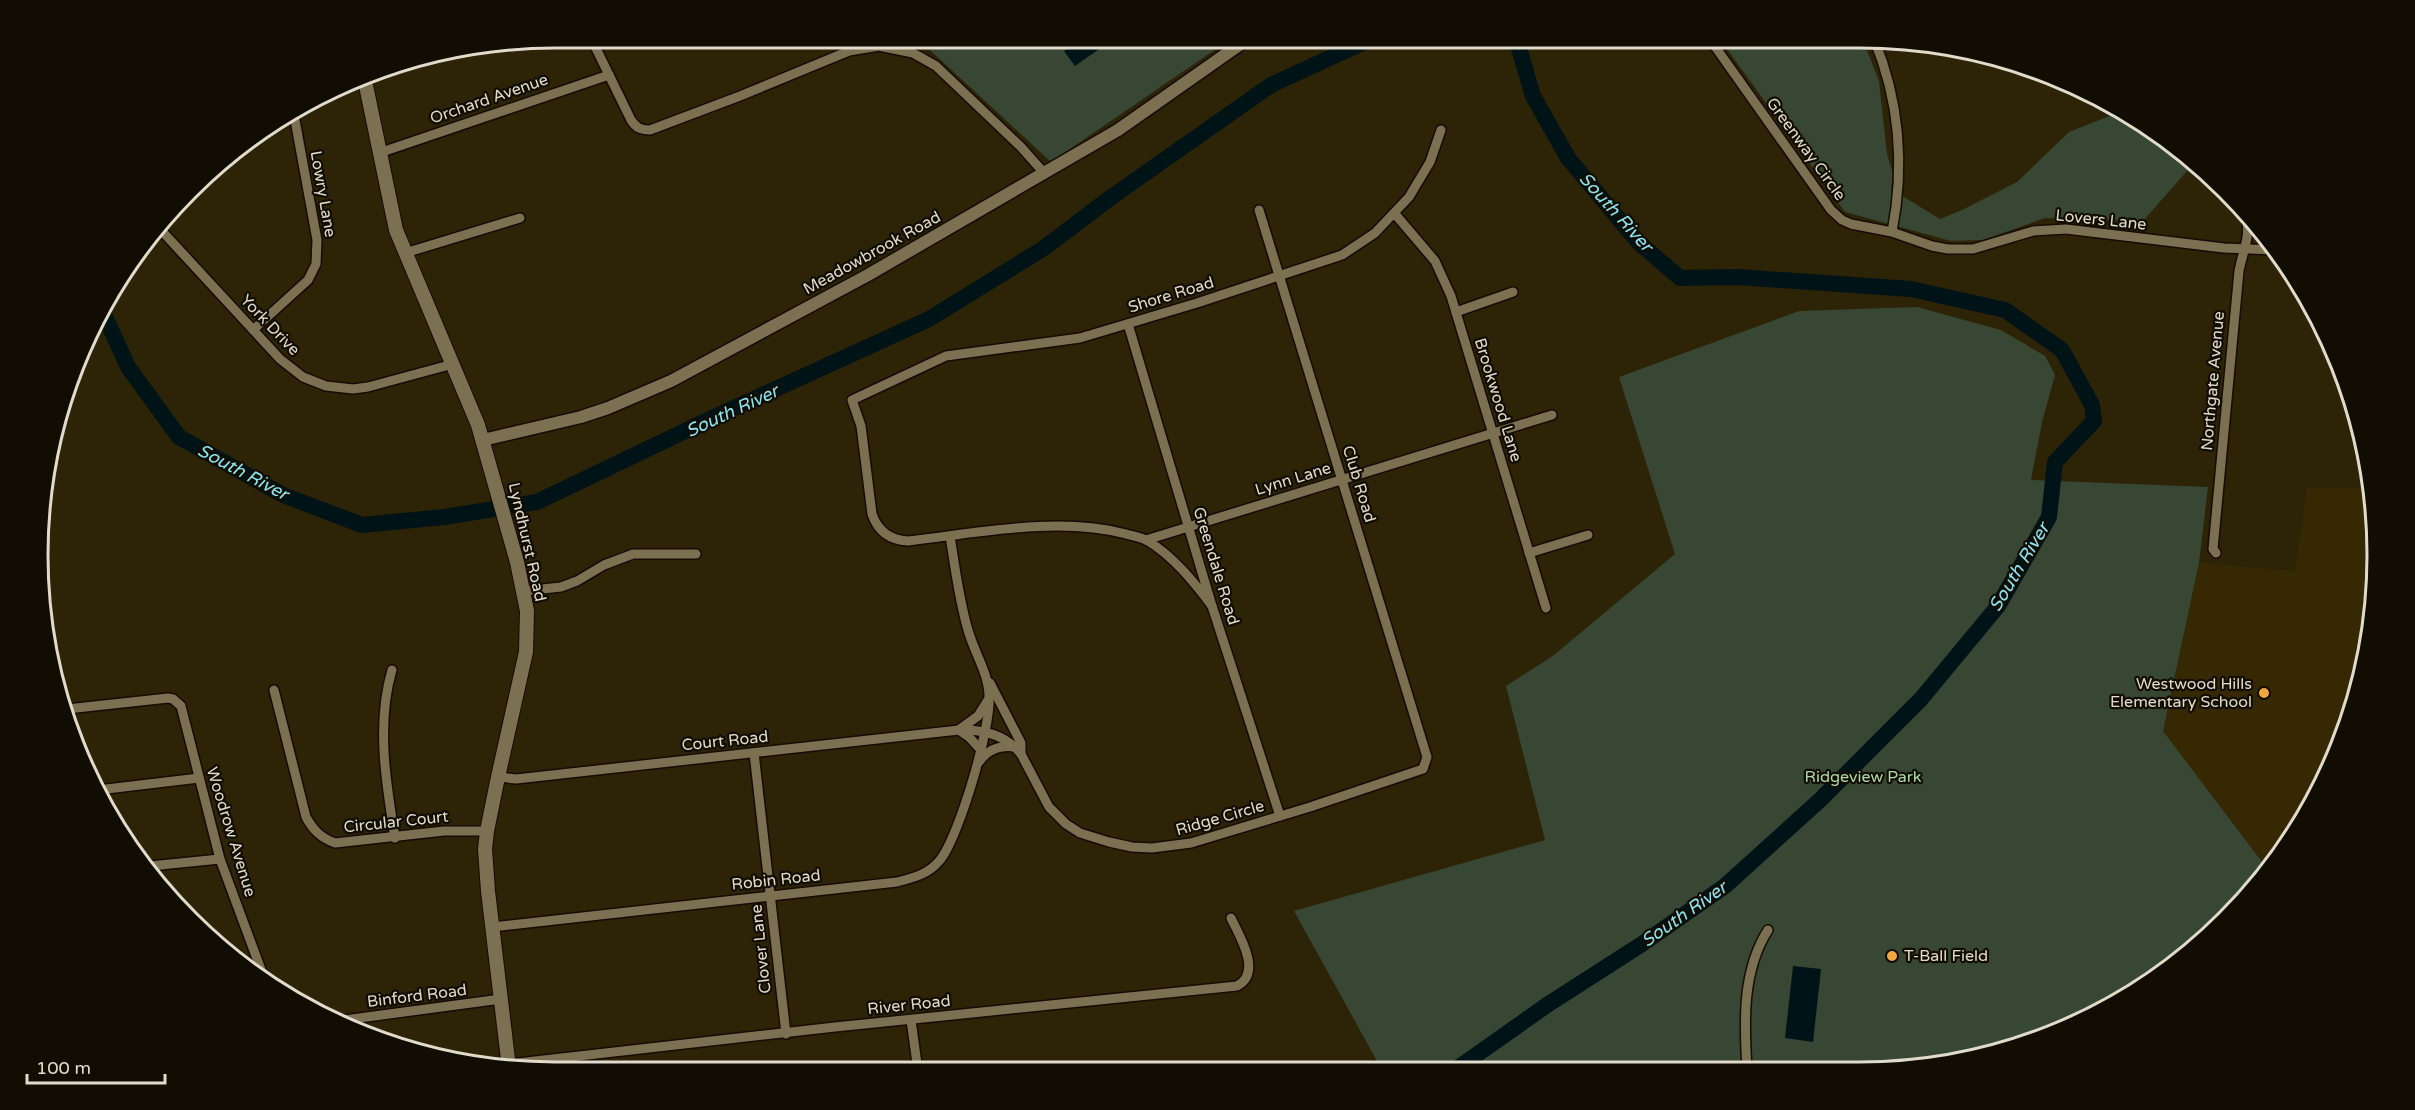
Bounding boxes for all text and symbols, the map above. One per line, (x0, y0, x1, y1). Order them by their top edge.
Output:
street label: Orchard Avenue (427, 69, 551, 129)
street label: Greenway Circle (1762, 94, 1850, 204)
street label: Lowry Lane (306, 149, 340, 239)
water label: South River (1575, 168, 1659, 258)
street label: Lovers Lane (2055, 205, 2147, 235)
street label: Meadowbrook Road (800, 207, 944, 299)
street label: Shore Road (1126, 272, 1216, 318)
street label: York Drive (236, 290, 304, 360)
street label: Northgate Avenue (2197, 311, 2229, 451)
street label: Brookwood Lane (1470, 336, 1526, 464)
water label: South River (682, 379, 784, 442)
water label: South River (194, 439, 294, 506)
street label: Club Road (1338, 443, 1380, 525)
street label: Lynn Lane (1253, 458, 1333, 500)
street label: Lyndhurst Road (504, 481, 550, 603)
street label: Greendale Road (1189, 505, 1243, 627)
water label: South River (1984, 517, 2055, 615)
place label: Westwood Hills Elementary School (2110, 674, 2252, 712)
marker: Westwood Hills Elementary School (2257, 686, 2271, 700)
street label: Court Road (681, 727, 769, 755)
street label: Woodrow Avenue (202, 765, 260, 899)
park label: Ridgeview Park (1805, 767, 1922, 787)
street label: Ridge Circle (1173, 796, 1267, 840)
street label: Circular Court (343, 807, 449, 837)
street label: Robin Road (731, 865, 821, 895)
water label: South River (1637, 875, 1733, 951)
street label: Clover Lane (746, 903, 776, 995)
place label: T-Ball Field (1904, 946, 1988, 966)
marker: T-Ball Field (1885, 949, 1899, 963)
street label: Binford Road (366, 980, 468, 1012)
street label: River Road (867, 991, 951, 1019)
scale bar (27, 1047, 165, 1085)
text: 100 m (36, 1057, 91, 1079)

